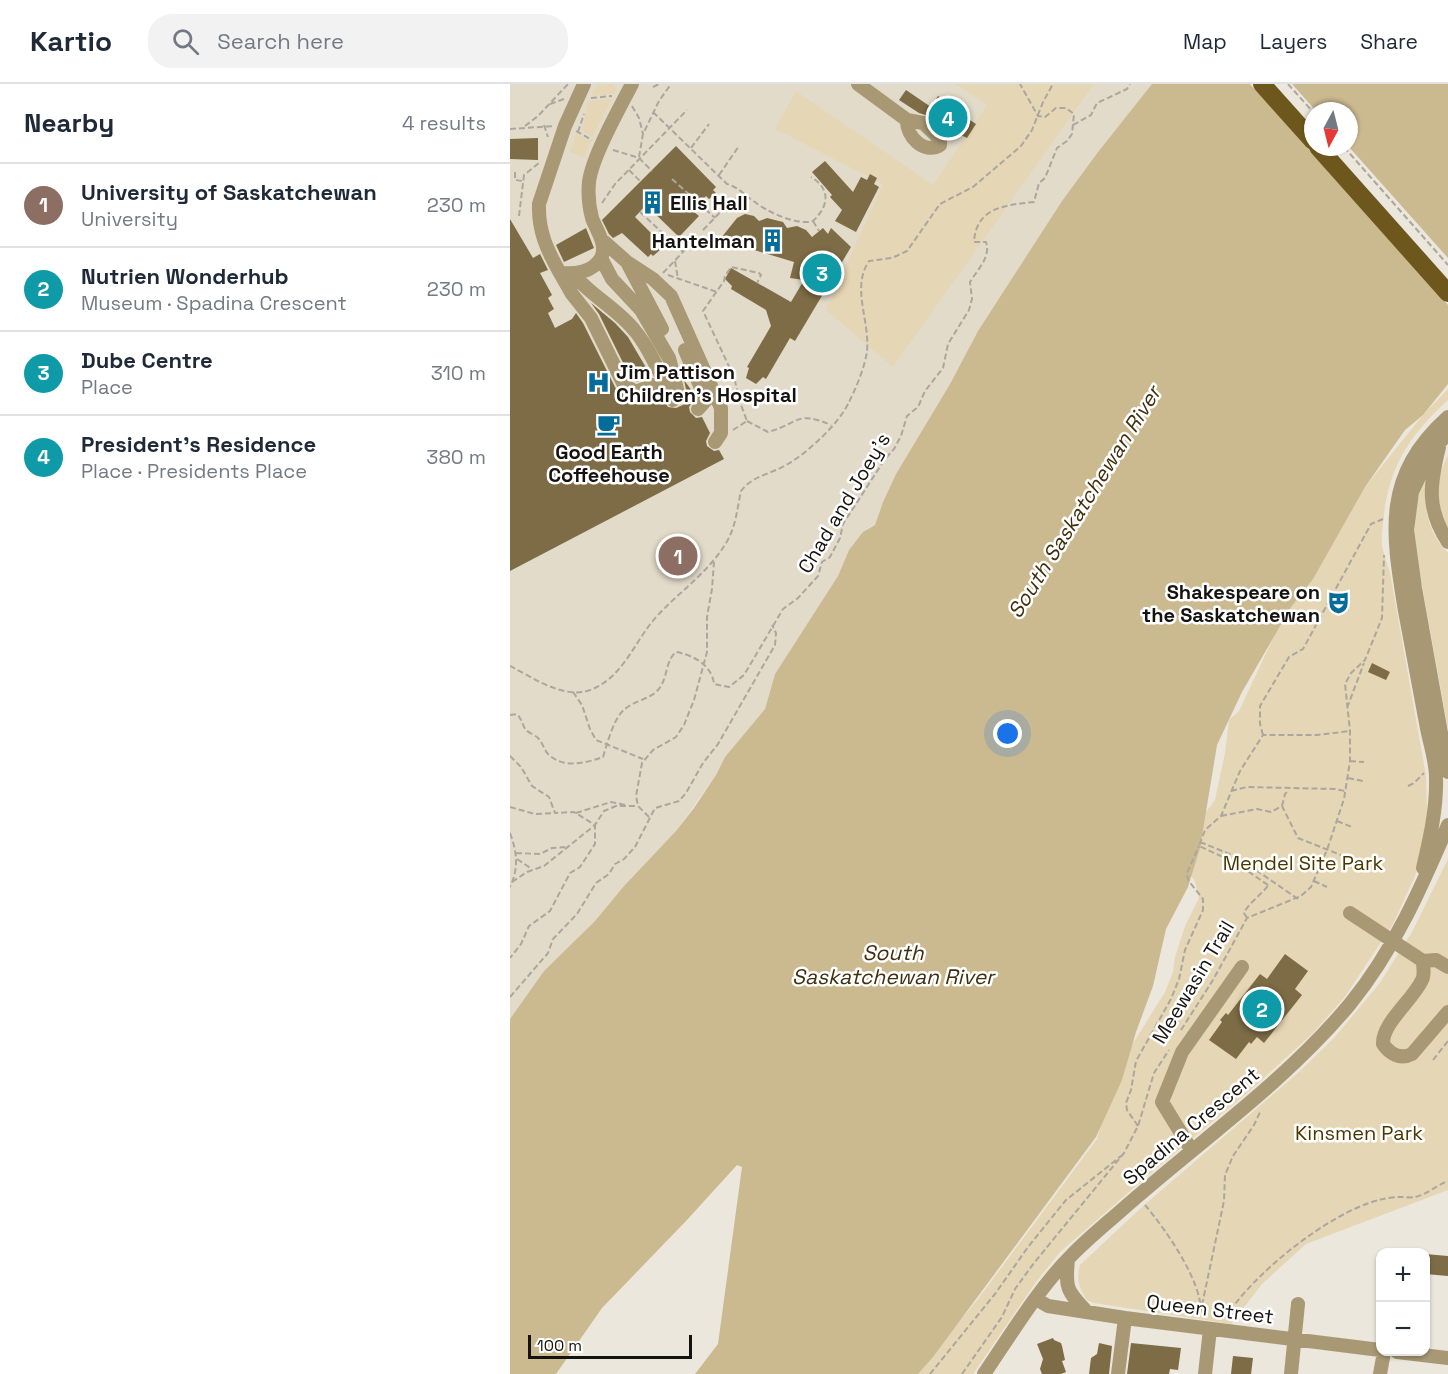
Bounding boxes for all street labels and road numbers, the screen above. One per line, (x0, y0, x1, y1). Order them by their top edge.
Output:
street label: Chad and Joey's (792, 428, 896, 578)
street label: Meewasin Trail (1146, 916, 1240, 1048)
street label: Spadina Crescent (1117, 1061, 1265, 1191)
street label: Queen Street (1145, 1288, 1275, 1330)

